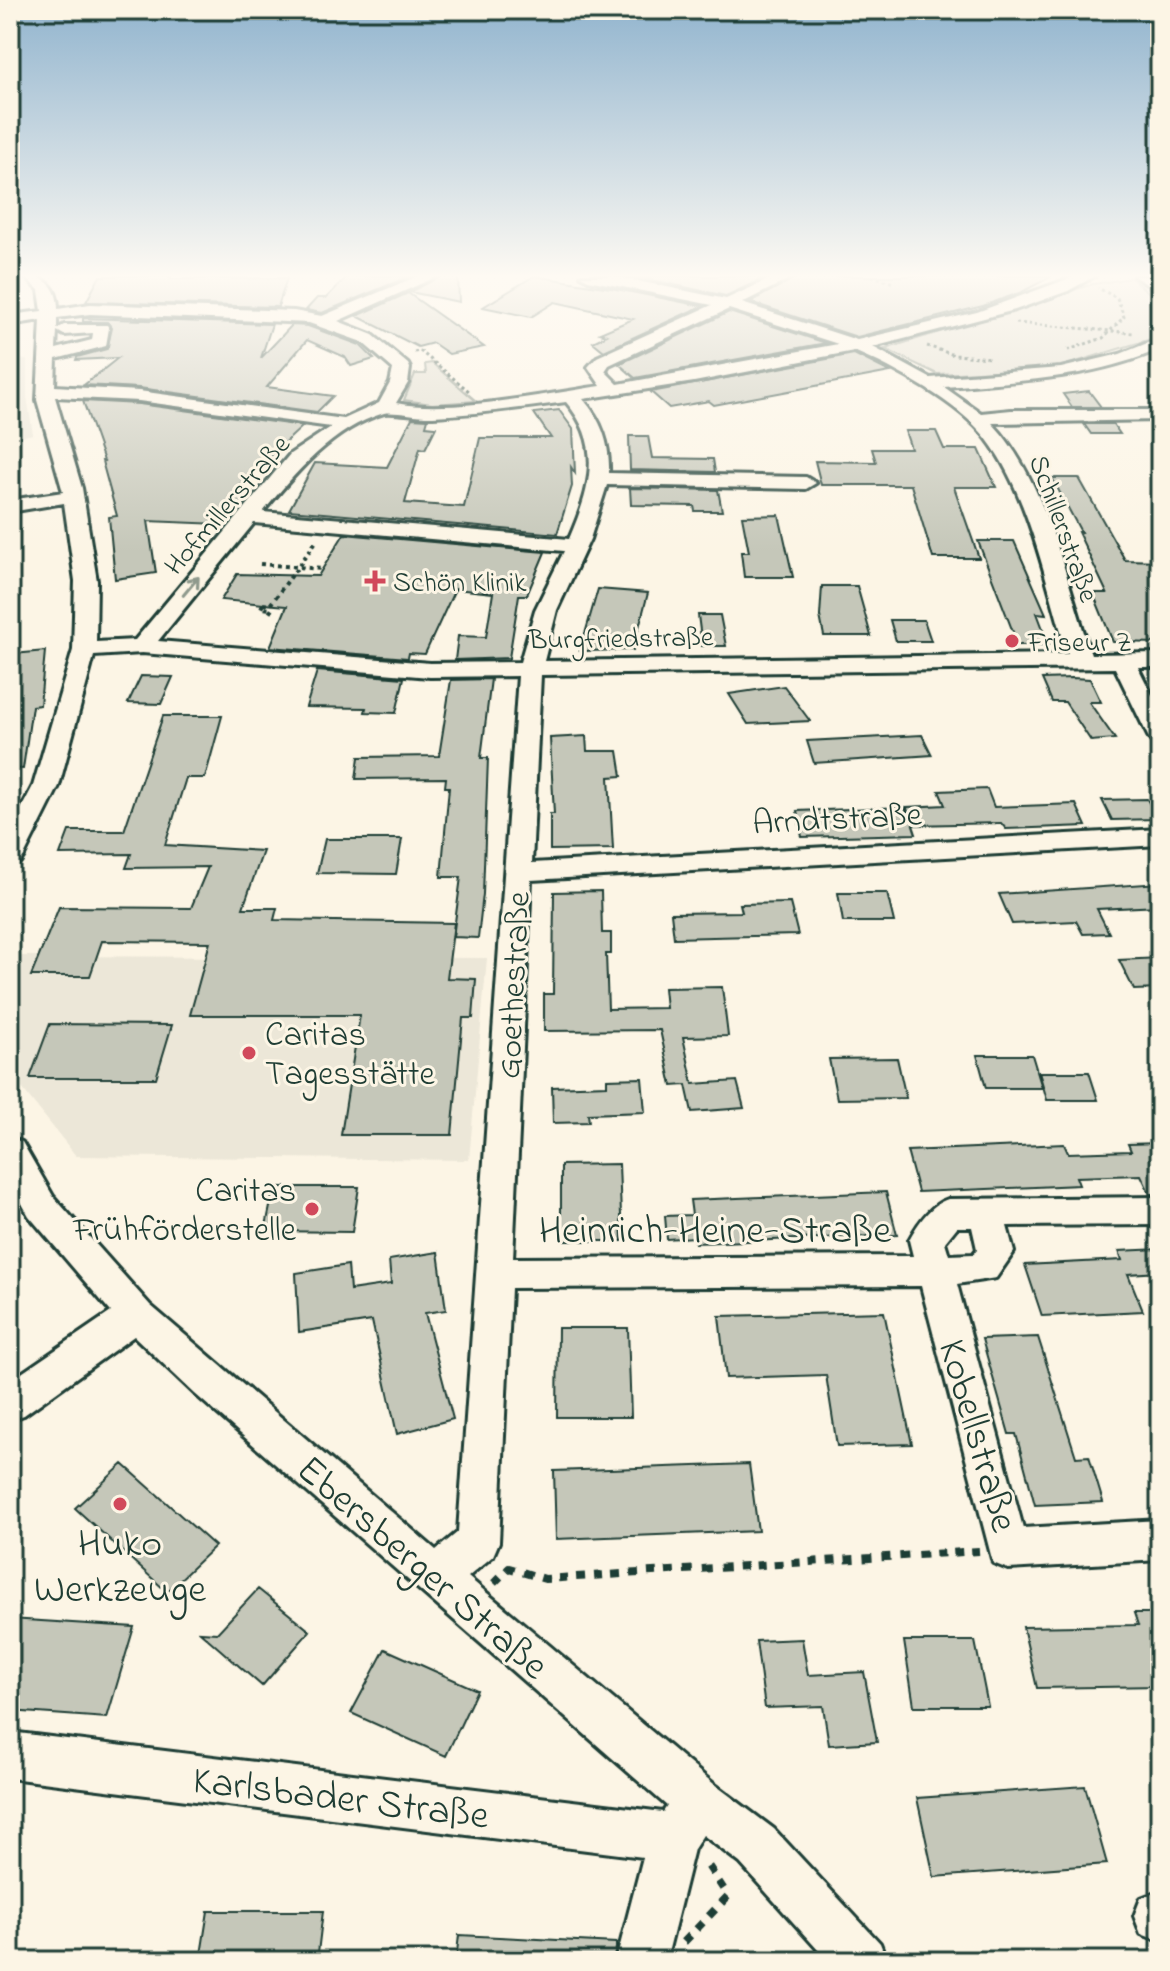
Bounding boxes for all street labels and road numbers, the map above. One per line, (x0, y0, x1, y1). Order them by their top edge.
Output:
street label: Hofmillerstraße (156, 426, 302, 586)
street label: Schillerstraße (1016, 450, 1107, 609)
street label: Burgfriedstraße (527, 618, 714, 663)
street label: Arndtstraße (751, 792, 924, 850)
street label: Goethestraße (486, 889, 546, 1080)
street label: Heinrich-Heine-Straße (539, 1203, 891, 1262)
street label: Kobellstraße (920, 1333, 1031, 1540)
street label: Ebersberger Straße (282, 1443, 560, 1696)
street label: Karlsbader Straße (189, 1753, 492, 1848)

